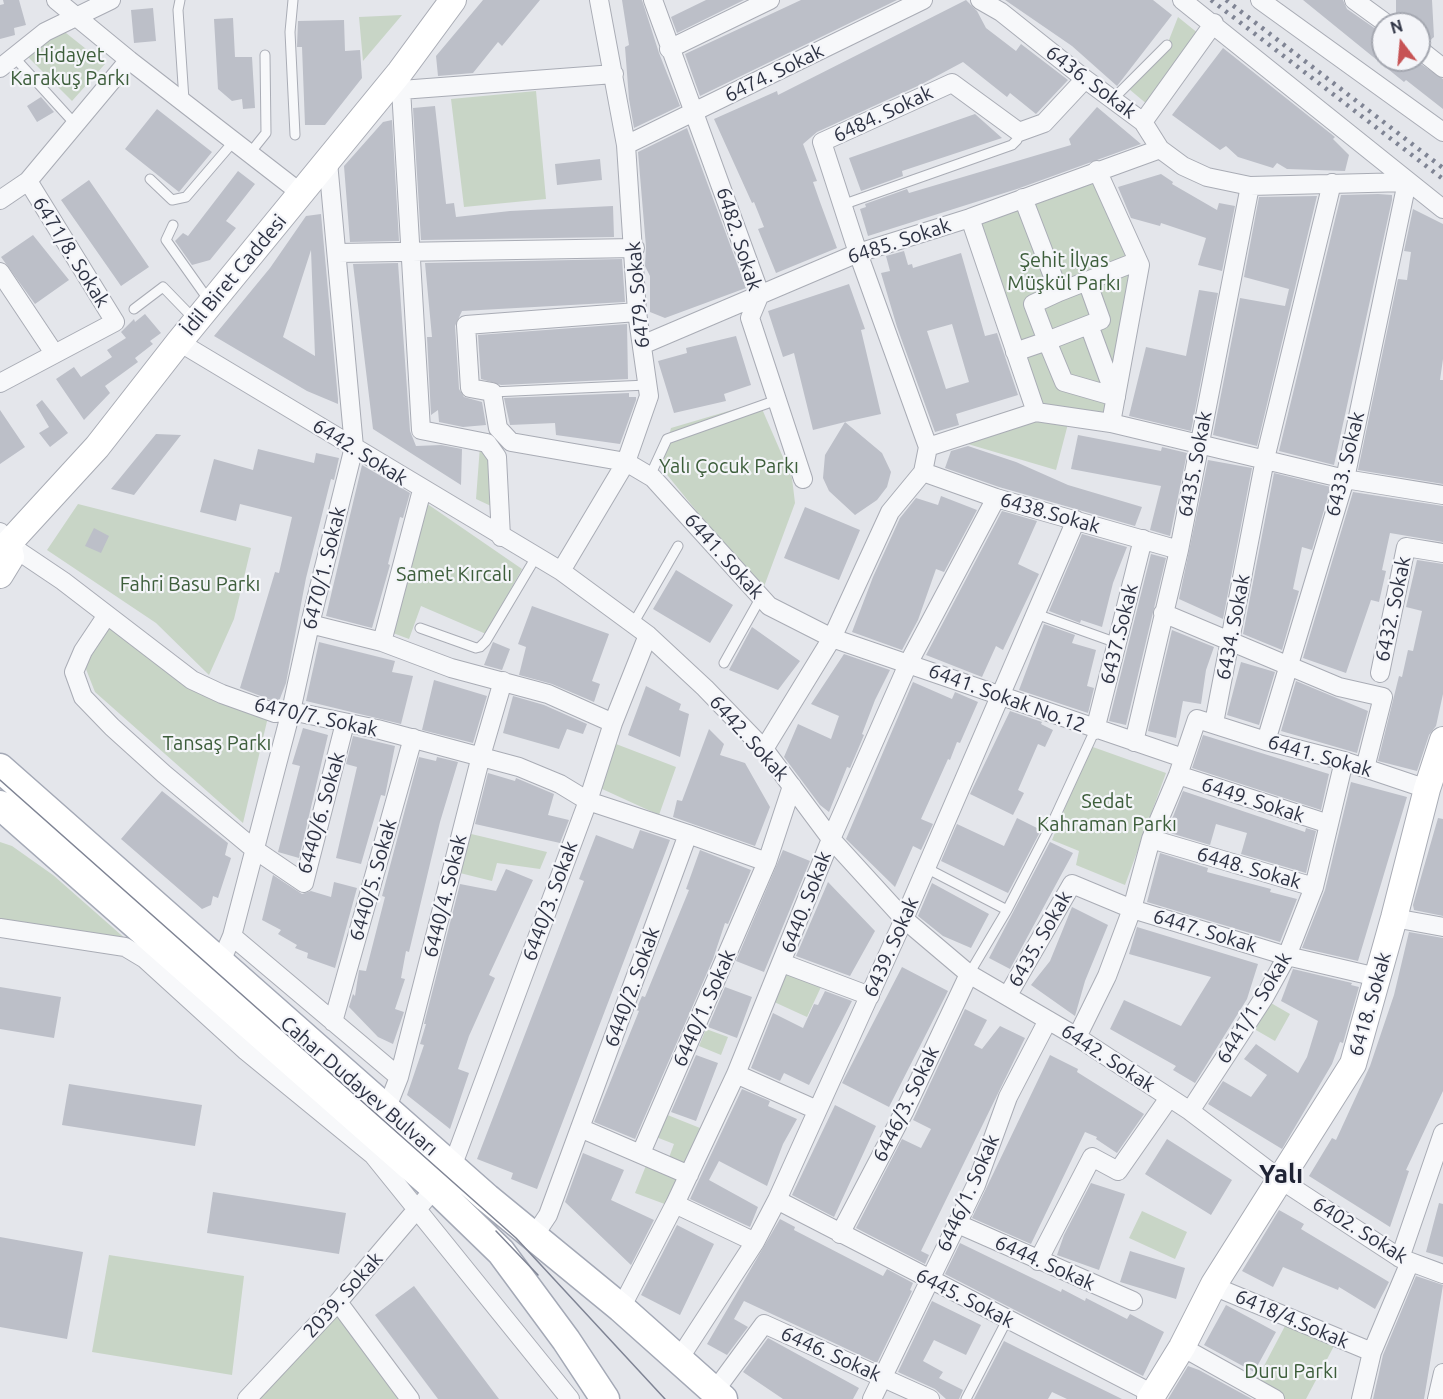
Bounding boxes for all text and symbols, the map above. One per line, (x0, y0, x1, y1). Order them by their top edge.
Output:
north arrow (1371, 12, 1431, 72)
text: N (1388, 16, 1405, 37)
street label: 6474. Sokak (721, 39, 827, 107)
street label: 6436. Sokak (1041, 40, 1141, 124)
park label: Hidayet Karakuş Parkı (10, 43, 130, 90)
street label: 6484. Sokak (829, 80, 937, 148)
street label: 6482. Sokak (711, 184, 767, 294)
street label: 6471/8. Sokak (27, 192, 115, 312)
street label: İdil Biret Caddesi (176, 210, 292, 340)
street label: 6485. Sokak (844, 213, 954, 269)
street label: 6479. Sokak (621, 241, 655, 349)
park label: Şehit İlyas Müşkül Parkı (1007, 248, 1121, 295)
street label: 6435. Sokak (1173, 409, 1217, 519)
street label: 6433. Sokak (1320, 409, 1370, 519)
street label: 6442. Sokak (308, 413, 412, 491)
park label: Yalı Çocuk Parkı (659, 454, 799, 478)
street label: 6438.Sokak (997, 487, 1103, 539)
street label: 6470/1. Sokak (297, 504, 351, 632)
street label: 6441. Sokak (679, 508, 769, 604)
street label: 6432. Sokak (1370, 554, 1416, 664)
park label: Samet Kırcalı (396, 562, 512, 586)
park label: Fahri Basu Parkı (120, 572, 260, 596)
street label: 6434. Sokak (1211, 572, 1255, 682)
street label: 6437.Sokak (1095, 581, 1143, 687)
street label: 6441. Sokak No.12 (925, 658, 1089, 738)
street label: 6442. Sokak (704, 690, 794, 786)
street label: 6470/7. Sokak (252, 692, 380, 742)
street label: 6441. Sokak (1265, 730, 1375, 782)
park label: Tansaş Parkı (163, 731, 271, 755)
street label: 6440/6. Sokak (292, 749, 350, 877)
street label: 6449. Sokak (1198, 772, 1308, 828)
park label: Sedat Kahraman Parkı (1037, 789, 1177, 836)
street label: 6440/5. Sokak (344, 816, 402, 944)
street label: 6440/4. Sokak (418, 832, 472, 960)
street label: 6440/3. Sokak (517, 838, 583, 964)
street label: 6448. Sokak (1194, 842, 1304, 894)
street label: 6440. Sokak (776, 848, 836, 956)
street label: 6435. Sokak (1003, 887, 1077, 991)
street label: 6439. Sokak (858, 893, 924, 1001)
street label: 6447. Sokak (1150, 904, 1260, 958)
street label: 6440/2. Sokak (599, 924, 665, 1050)
street label: 6440/1. Sokak (667, 946, 741, 1070)
street label: 6441/1. Sokak (1211, 948, 1297, 1068)
street label: 6418. Sokak (1344, 949, 1396, 1059)
street label: Cahar Dudayev Bulvarı (275, 1011, 443, 1161)
street label: 6442. Sokak (1056, 1019, 1160, 1097)
street label: 6446/3. Sokak (868, 1042, 944, 1166)
street label: 6446/1. Sokak (931, 1131, 1005, 1255)
district label: Yalı (1259, 1158, 1303, 1190)
street label: 6402. Sokak (1308, 1191, 1412, 1269)
street label: 6444. Sokak (991, 1230, 1099, 1296)
street label: 2039. Sokak (298, 1247, 388, 1343)
street label: 6445. Sokak (912, 1263, 1018, 1333)
street label: 6418/4.Sokak (1231, 1284, 1353, 1354)
street label: 6446. Sokak (777, 1321, 885, 1387)
park label: Duru Parkı (1244, 1359, 1338, 1383)

